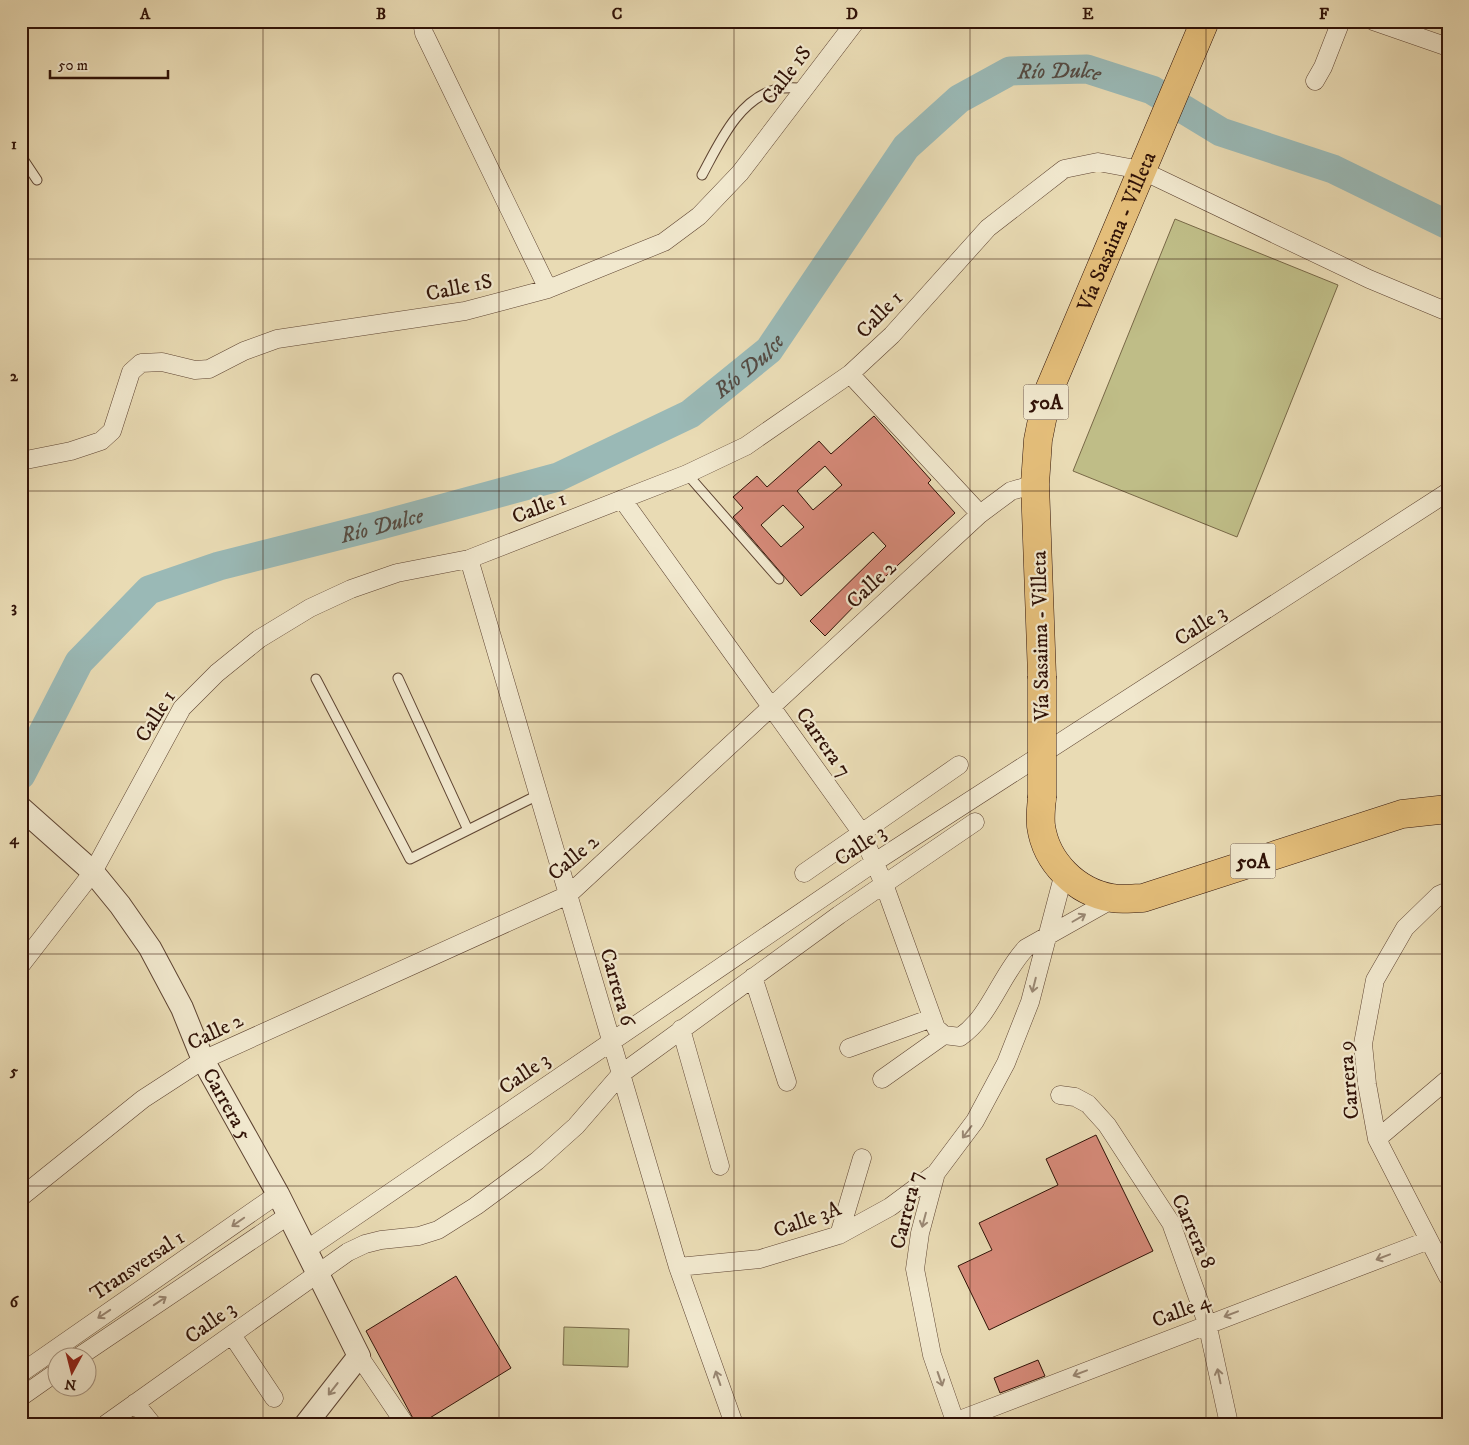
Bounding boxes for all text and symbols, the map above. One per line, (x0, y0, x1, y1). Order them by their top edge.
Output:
text: A (139, 4, 151, 24)
text: B (376, 4, 386, 24)
text: C (612, 4, 622, 24)
text: D (846, 4, 858, 24)
text: E (1082, 4, 1094, 24)
text: F (1319, 4, 1329, 24)
street label: Calle 1S (756, 41, 817, 110)
scale bar (50, 48, 168, 80)
text: 50 m (58, 56, 88, 75)
water label: Río Dulce (1016, 57, 1105, 88)
text: 1 (11, 134, 17, 154)
street label: Vía Sasaima - Villeta (1072, 148, 1162, 316)
street label: Calle 1S (424, 268, 495, 308)
street label: Calle 1 (851, 285, 909, 344)
water label: Río Dulce (708, 329, 791, 405)
text: 2 (10, 366, 19, 386)
road number: 50A (1024, 384, 1068, 420)
street label: Calle 1 (508, 486, 570, 530)
water label: Río Dulce (337, 502, 427, 550)
street label: Vía Sasaima - Villeta (1027, 550, 1056, 722)
street label: Calle 2 (841, 555, 903, 614)
text: 3 (11, 597, 17, 617)
street label: Calle 3 (1170, 600, 1231, 652)
street label: Calle 1 (130, 686, 182, 747)
street label: Carrera 7 (790, 703, 857, 783)
street label: Calle 3 (830, 819, 891, 872)
street label: Calle 2 (543, 828, 605, 887)
text: 4 (8, 829, 19, 849)
road number: 50A (1230, 844, 1276, 878)
one-way arrow (1072, 913, 1086, 923)
street label: Carrera 6 (594, 946, 641, 1030)
one-way arrow (1029, 977, 1038, 993)
street label: Calle 2 (183, 1007, 248, 1057)
street label: Carrera 9 (1333, 1039, 1365, 1120)
street label: Calle 3 (494, 1047, 555, 1101)
text: 5 (9, 1061, 18, 1081)
street label: Carrera 5 (196, 1064, 257, 1145)
one-way arrow (961, 1125, 972, 1138)
street label: Carrera 7 (885, 1169, 929, 1252)
street label: Carrera 8 (1165, 1190, 1221, 1273)
street label: Calle 3A (770, 1196, 845, 1244)
one-way arrow (918, 1212, 928, 1228)
one-way arrow (232, 1217, 246, 1227)
street label: Transversal 1 (85, 1225, 190, 1307)
one-way arrow (1376, 1253, 1391, 1262)
street label: Calle 4 (1148, 1288, 1215, 1334)
text: 6 (10, 1292, 20, 1312)
one-way arrow (153, 1296, 167, 1306)
street label: Calle 3 (180, 1296, 241, 1350)
one-way arrow (98, 1309, 112, 1319)
one-way arrow (1224, 1310, 1239, 1320)
north arrow (48, 1348, 98, 1398)
one-way arrow (1072, 1369, 1088, 1378)
one-way arrow (1214, 1369, 1223, 1385)
one-way arrow (712, 1370, 722, 1386)
one-way arrow (936, 1370, 945, 1386)
text: N (63, 1374, 77, 1394)
one-way arrow (327, 1383, 338, 1396)

